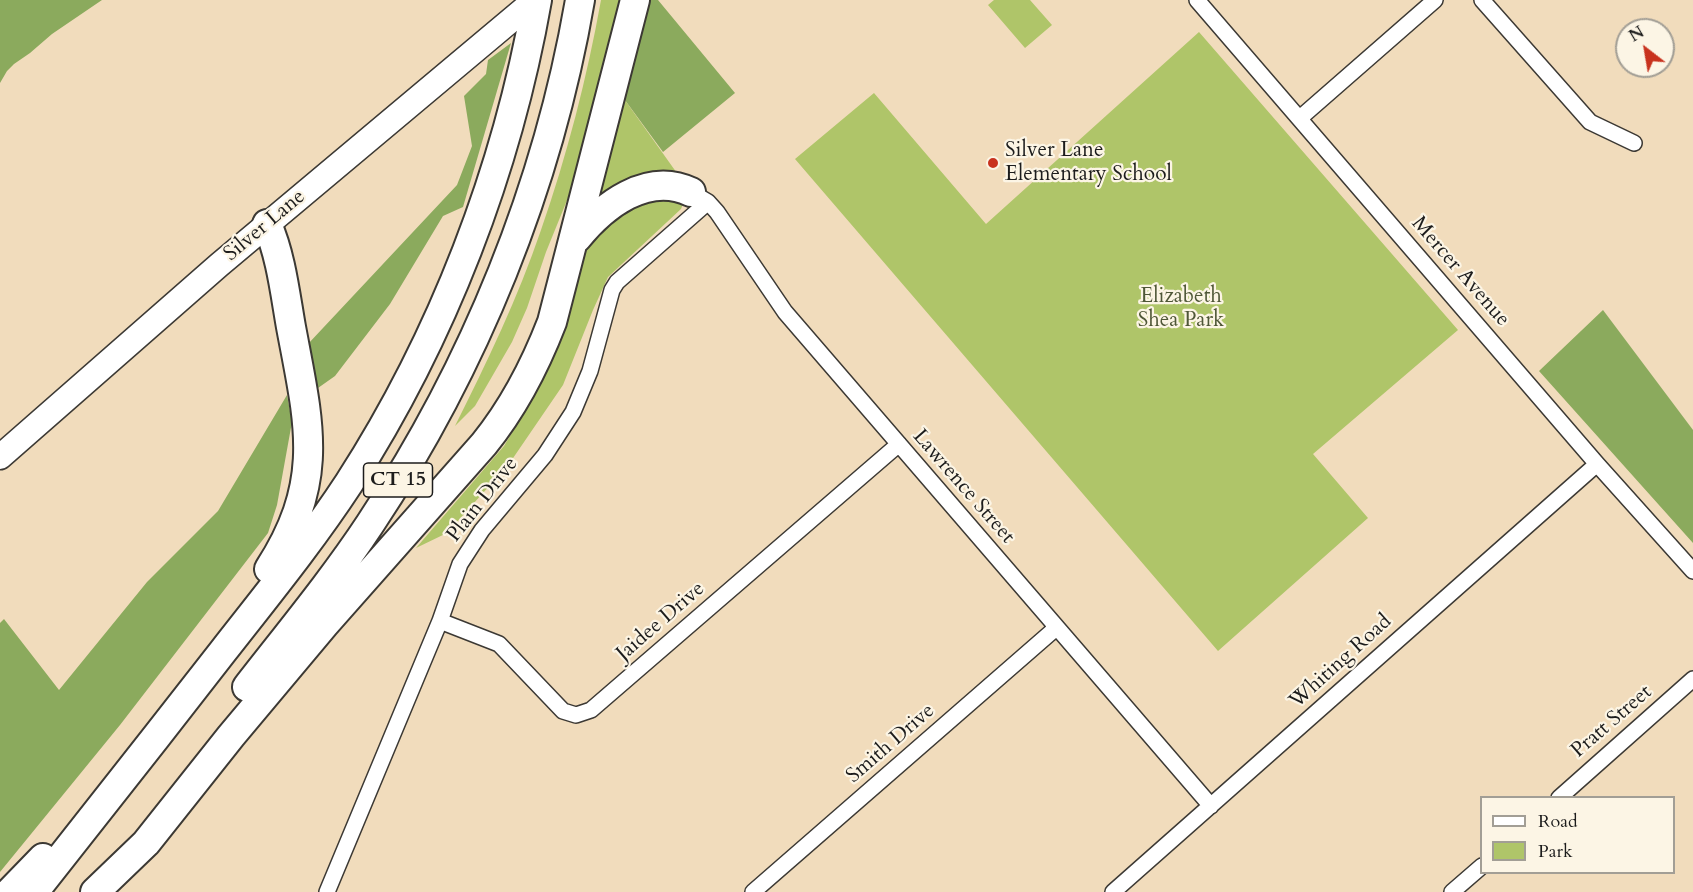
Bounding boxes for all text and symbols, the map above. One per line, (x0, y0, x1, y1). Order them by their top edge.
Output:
north arrow (1615, 18, 1675, 78)
text: N (1625, 21, 1648, 47)
place label: Silver Lane Elementary School (1005, 138, 1172, 188)
marker: Silver Lane Elementary School (986, 156, 1000, 170)
street label: Silver Lane (219, 185, 311, 267)
street label: Mercer Avenue (1405, 212, 1515, 332)
park label: Elizabeth Shea Park (1138, 284, 1224, 334)
street label: Lawrence Street (907, 425, 1019, 549)
street label: Plain Drive (442, 452, 524, 548)
road number: CT 15 (364, 463, 432, 497)
street label: Jaidee Drive (612, 577, 710, 667)
street label: Whiting Road (1285, 610, 1397, 714)
street label: Pratt Street (1567, 680, 1657, 764)
street label: Smith Drive (842, 699, 940, 789)
legend (1480, 796, 1675, 874)
text: Road (1538, 809, 1578, 834)
text: Park (1538, 839, 1573, 864)

